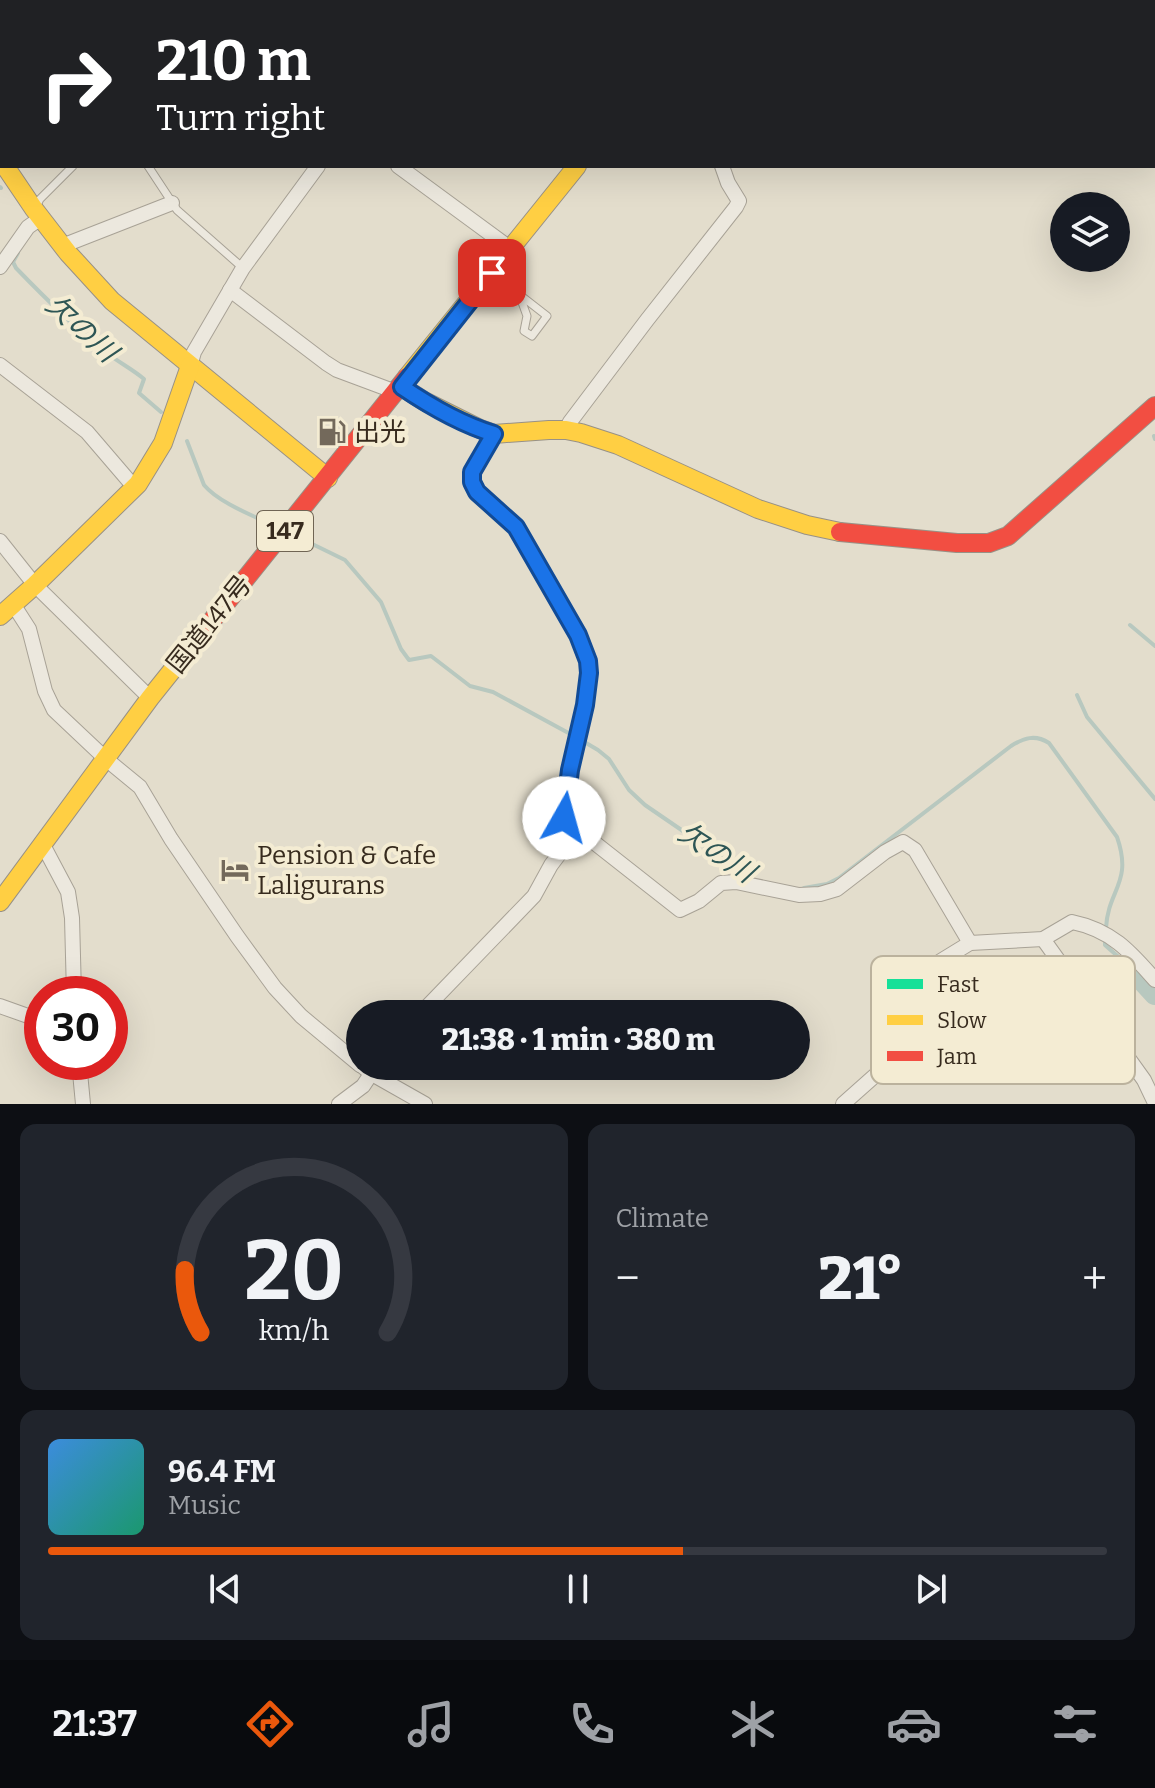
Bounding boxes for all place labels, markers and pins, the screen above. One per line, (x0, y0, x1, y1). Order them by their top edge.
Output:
pin (458, 239, 526, 307)
fuel station icon: 出光 (317, 417, 347, 447)
place label: 出光 (354, 417, 406, 448)
place label: Pension & Cafe Laligurans (257, 840, 436, 901)
hotel icon: Pension & Cafe Laligurans (220, 855, 250, 885)

